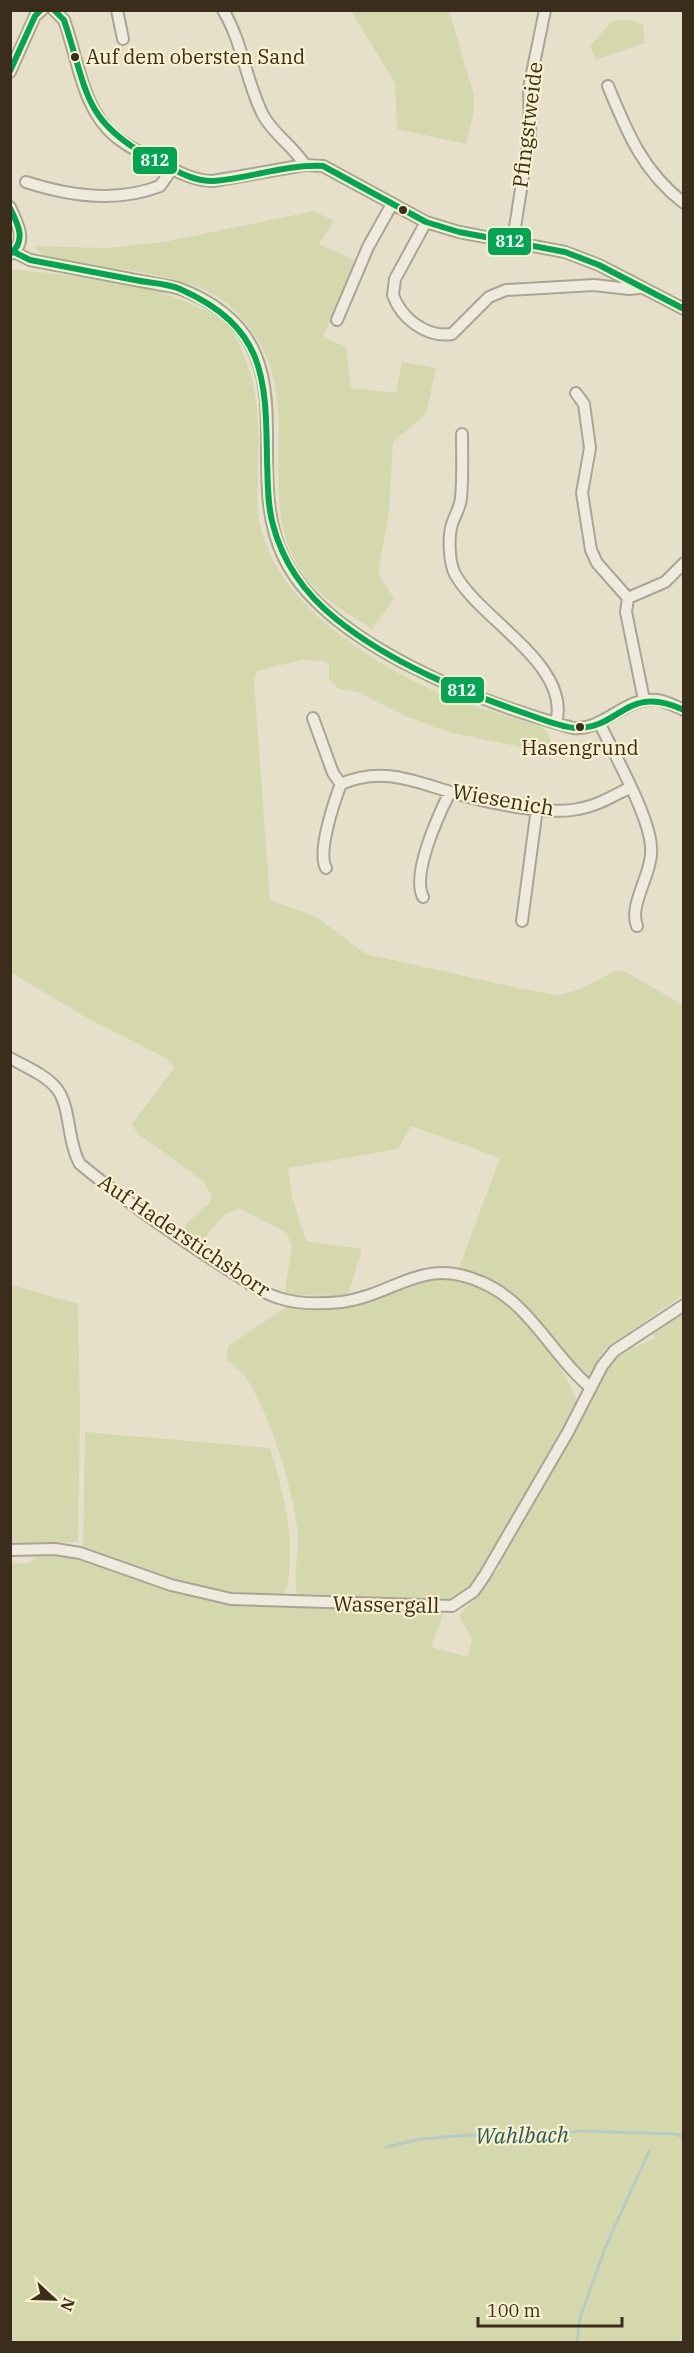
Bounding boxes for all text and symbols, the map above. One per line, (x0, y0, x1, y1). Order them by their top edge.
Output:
place label: Auf dem obersten Sand (86, 43, 305, 70)
marker: Auf dem obersten Sand (69, 51, 81, 63)
street label: Pfingstweide (505, 60, 549, 190)
line badge: 812 (132, 146, 178, 175)
text: 812 (141, 150, 169, 170)
unlabelled marker (397, 204, 409, 216)
line badge: 812 (487, 227, 532, 256)
text: 812 (496, 231, 524, 251)
line badge: 812 (440, 676, 485, 704)
text: 812 (448, 680, 476, 700)
marker: Hasengrund (574, 721, 586, 733)
place label: Hasengrund (521, 734, 639, 761)
street label: Wiesenich (450, 776, 557, 822)
street label: Auf Haderstichsborr (93, 1167, 277, 1304)
street label: Wassergall (332, 1589, 440, 1619)
water label: Wahlbach (475, 2119, 569, 2150)
north arrow (24, 2269, 84, 2329)
scale bar (478, 2290, 622, 2328)
text: N (56, 2295, 80, 2314)
text: 100 m (487, 2299, 541, 2322)

